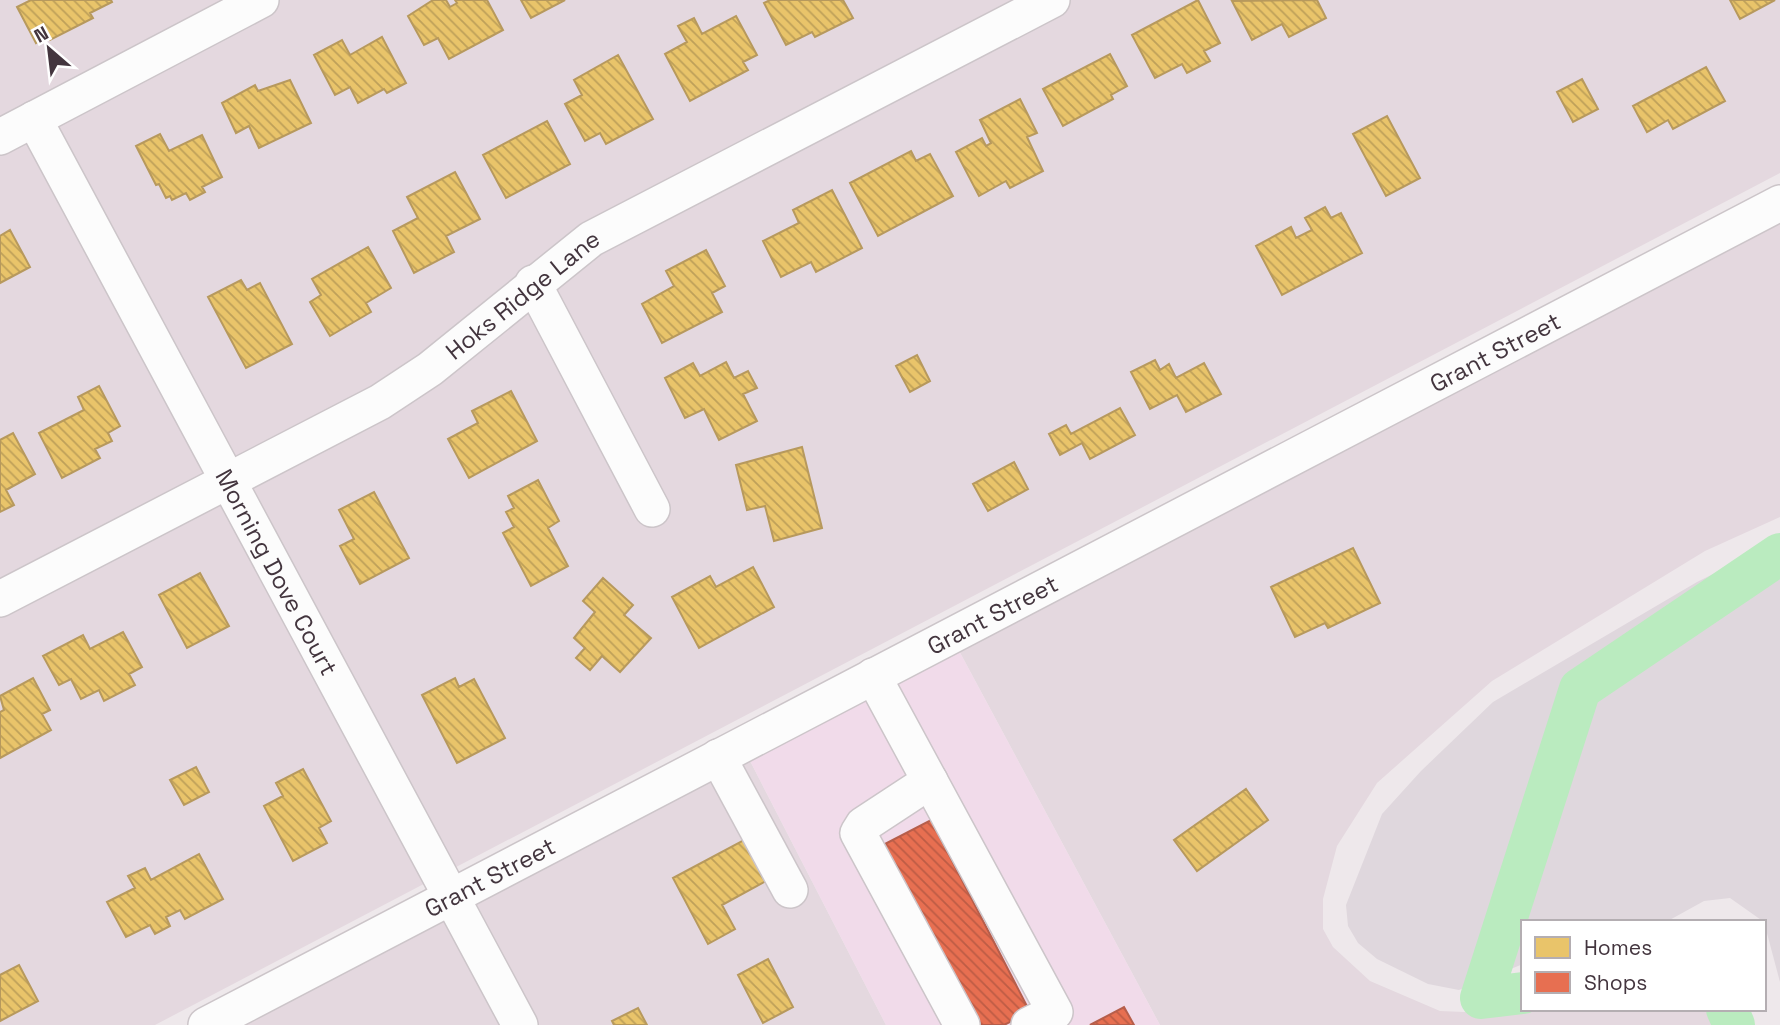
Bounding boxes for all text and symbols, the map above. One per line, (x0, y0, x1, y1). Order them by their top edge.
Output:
north arrow (14, 14, 84, 84)
text: N (30, 20, 53, 48)
street label: Hoks Ridge Lane (439, 222, 605, 366)
street label: Grant Street (1424, 305, 1566, 399)
street label: Morning Dove Court (209, 463, 345, 681)
street label: Grant Street (922, 567, 1063, 661)
street label: Grant Street (419, 830, 560, 924)
legend (1521, 920, 1766, 1011)
text: Homes (1584, 934, 1652, 961)
text: Shops (1584, 969, 1647, 996)

